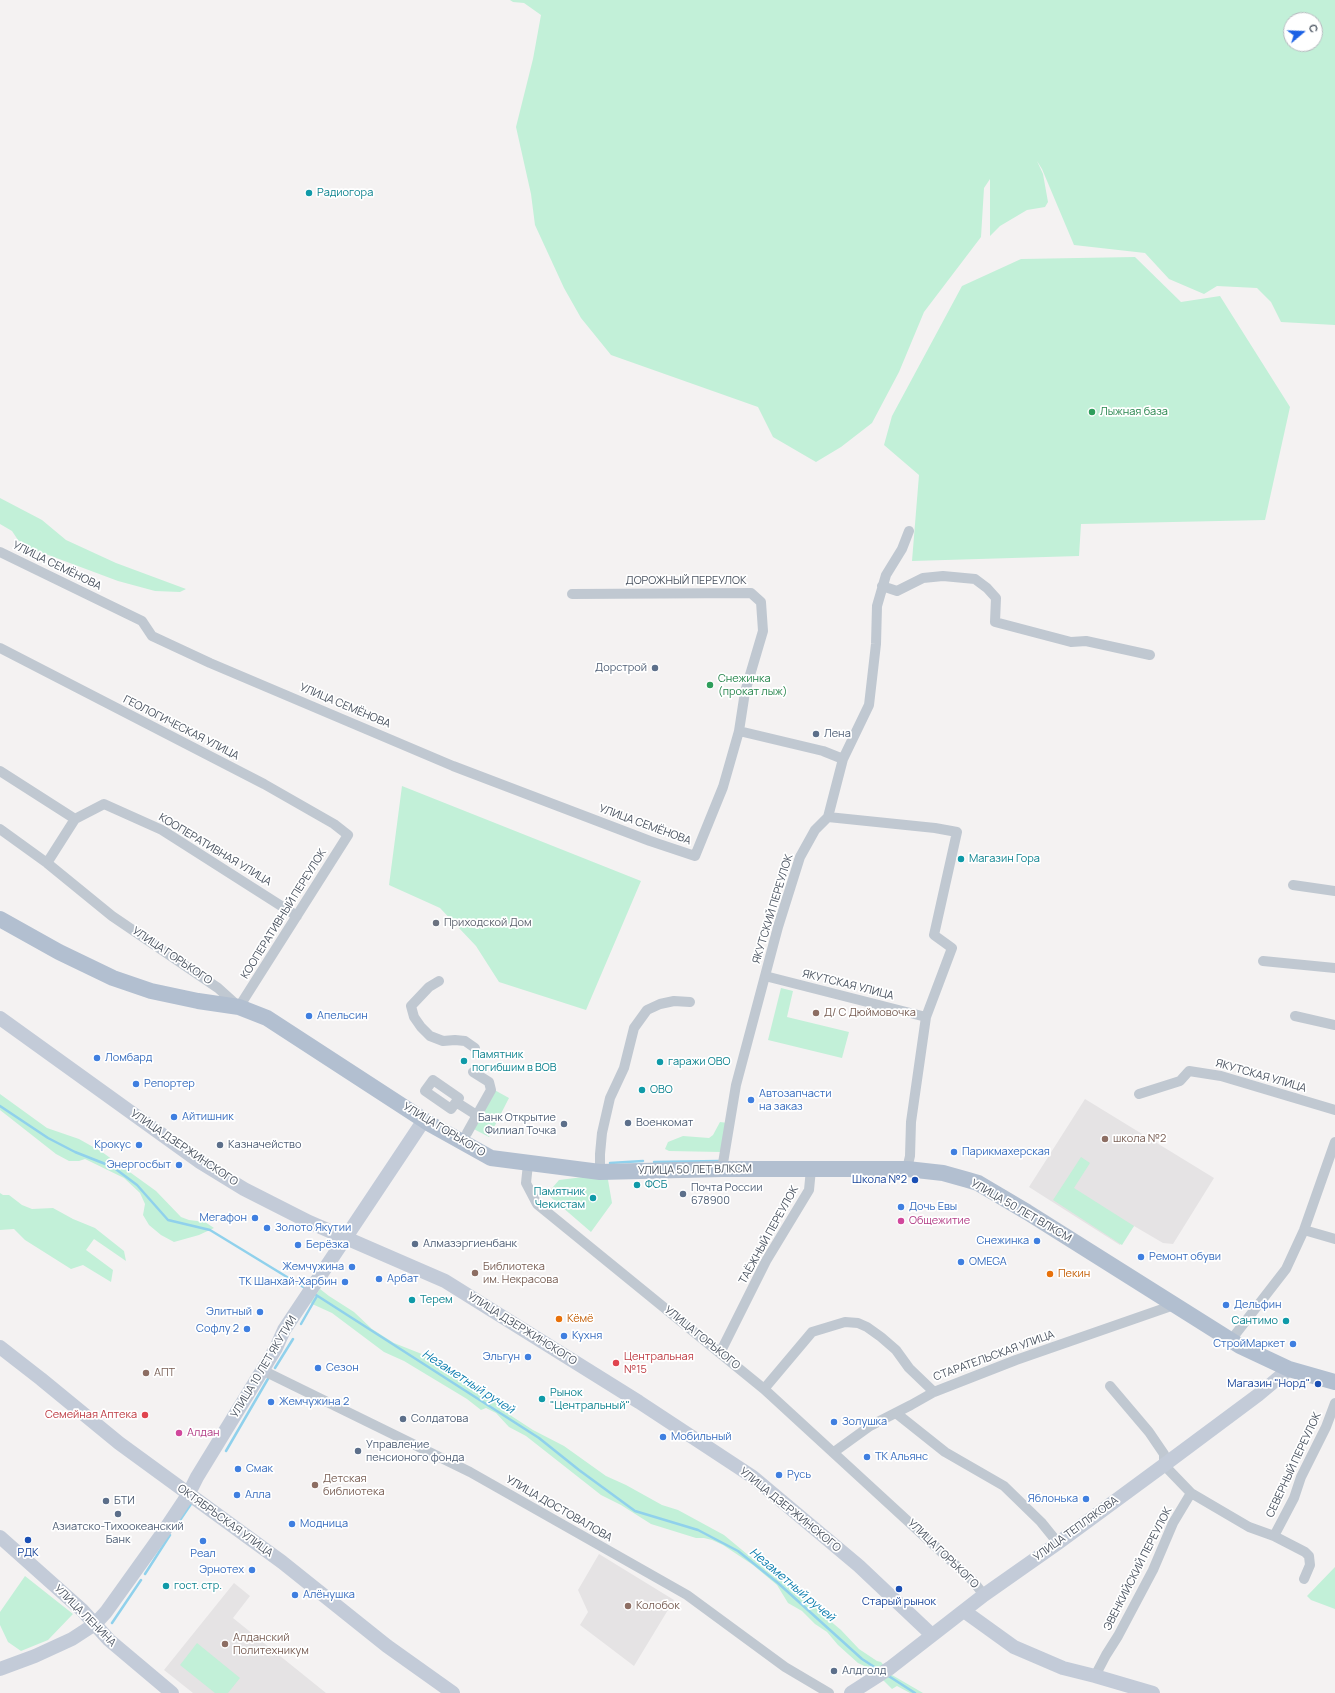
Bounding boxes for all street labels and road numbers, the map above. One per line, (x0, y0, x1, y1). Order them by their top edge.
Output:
street label: УЛИЦА СЕМЁНОВА (10, 539, 104, 593)
street label: ДОРОЖНЫЙ ПЕРЕУЛОК (626, 574, 746, 588)
street label: УЛИЦА СЕМЁНОВА (298, 681, 392, 731)
street label: ГЕОЛОГИЧЕСКАЯ УЛИЦА (121, 693, 241, 763)
street label: УЛИЦА СЕМЁНОВА (597, 802, 693, 848)
street label: КООПЕРАТИВНАЯ УЛИЦА (156, 811, 274, 889)
street label: КООПЕРАТИВНЫЙ ПЕРЕУЛОК (239, 847, 329, 981)
street label: ЯКУТСКИЙ ПЕРЕУЛОК (750, 853, 796, 965)
street label: УЛИЦА ГОРЬКОГО (130, 924, 214, 988)
street label: ЯКУТСКАЯ УЛИЦА (801, 967, 895, 1003)
street label: ЯКУТСКАЯ УЛИЦА (1214, 1057, 1308, 1095)
street label: УЛИЦА ГОРЬКОГО (401, 1100, 487, 1160)
street label: УЛИЦА ДЗЕРЖИНСКОГО (128, 1107, 240, 1189)
street label: УЛИЦА 50 ЛЕТ ВЛКСМ (638, 1162, 752, 1178)
street label: УЛИЦА 50 ЛЕТ ВЛКСМ (968, 1177, 1074, 1245)
street label: ТАЁЖНЫЙ ПЕРЕУЛОК (736, 1184, 802, 1286)
street label: УЛИЦА ДЗЕРЖИНСКОГО (465, 1290, 579, 1368)
street label: УЛИЦА ГОРЬКОГО (662, 1303, 742, 1373)
street label: УЛИЦА 10 ЛЕТ ЯКУТИИ (228, 1314, 300, 1420)
street label: СТАРАТЕЛЬСКАЯ УЛИЦА (932, 1328, 1056, 1384)
street label: СЕВЕРНЫЙ ПЕРЕУЛОК (1264, 1410, 1324, 1520)
street label: УЛИЦА ДЗЕРЖИНСКОГО (737, 1465, 843, 1555)
street label: УЛИЦА ДОСТОВАЛОВА (504, 1473, 614, 1545)
street label: ОКТЯБРЬСКАЯ УЛИЦА (175, 1482, 275, 1560)
street label: УЛИЦА ТЕПЛЯКОВА (1031, 1494, 1121, 1564)
street label: ЭВЕНКИЙСКИЙ ПЕРЕУЛОК (1101, 1505, 1175, 1633)
street label: УЛИЦА ГОРЬКОГО (905, 1517, 981, 1591)
street label: УЛИЦА ЛЕНИНА (51, 1582, 119, 1650)

